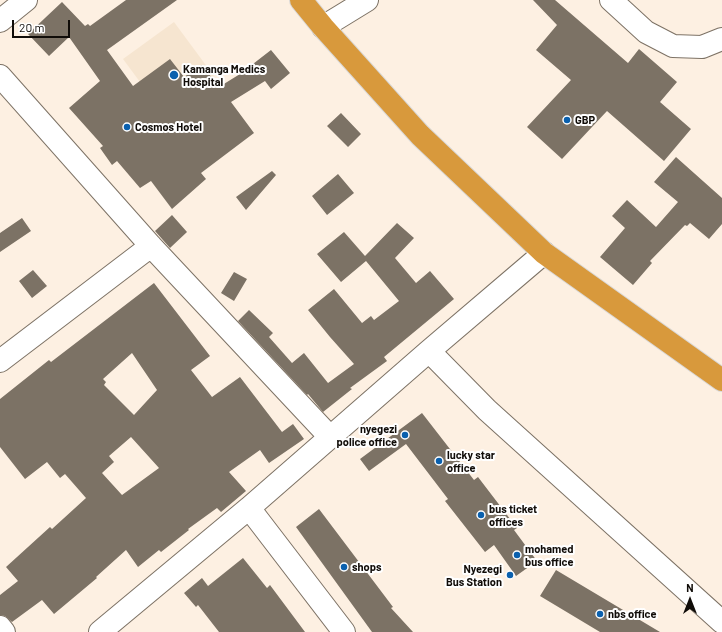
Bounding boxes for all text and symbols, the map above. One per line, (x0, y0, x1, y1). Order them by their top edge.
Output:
scale bar (14, 12, 72, 38)
text: 20 m (19, 20, 45, 34)
place label: Kamanga Medics Hospital (183, 62, 265, 88)
marker: Kamanga Medics Hospital (168, 69, 180, 81)
place label: GBP (575, 113, 595, 127)
marker: GBP (562, 115, 572, 125)
place label: Cosmos Hotel (135, 120, 202, 134)
marker: Cosmos Hotel (122, 122, 132, 132)
place label: nyegezi police office (337, 422, 397, 448)
marker: nyegezi police office (400, 430, 410, 440)
place label: lucky star office (447, 448, 495, 474)
marker: lucky star office (434, 456, 444, 466)
place label: bus ticket offices (489, 502, 537, 528)
marker: bus ticket offices (476, 510, 486, 520)
place label: mohamed bus office (525, 542, 573, 568)
marker: mohamed bus office (512, 550, 522, 560)
place label: shops (352, 560, 381, 574)
marker: shops (339, 562, 349, 572)
place label: Nyezegi Bus Station (446, 562, 502, 588)
marker: Nyezegi Bus Station (505, 570, 515, 580)
north arrow (670, 580, 710, 620)
text: N (686, 581, 694, 594)
place label: nbs office (608, 607, 656, 621)
marker: nbs office (595, 609, 605, 619)

